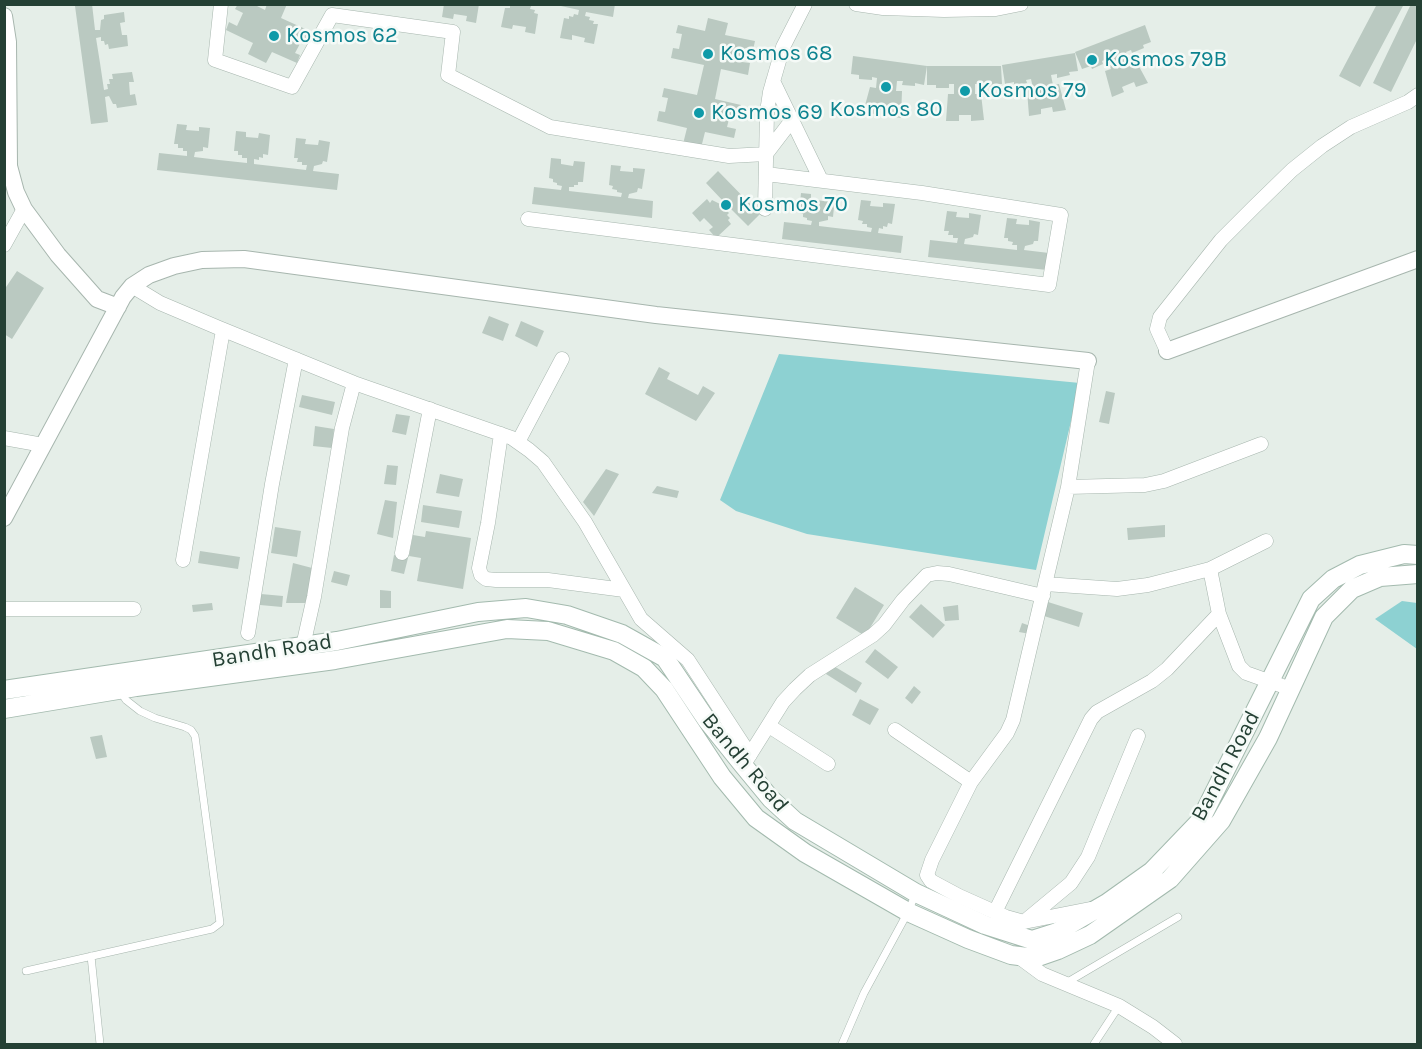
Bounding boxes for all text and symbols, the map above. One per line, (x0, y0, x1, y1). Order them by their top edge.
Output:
place label: Kosmos 62 (286, 23, 398, 49)
marker: Kosmos 62 (267, 29, 281, 43)
place label: Kosmos 68 (720, 41, 832, 67)
marker: Kosmos 68 (701, 47, 715, 61)
place label: Kosmos 79B (1104, 47, 1227, 73)
marker: Kosmos 79B (1085, 53, 1099, 67)
place label: Kosmos 79 (977, 78, 1086, 104)
marker: Kosmos 80 (879, 80, 893, 94)
marker: Kosmos 79 (958, 84, 972, 98)
place label: Kosmos 80 (830, 97, 942, 123)
place label: Kosmos 69 (711, 100, 823, 126)
marker: Kosmos 69 (692, 106, 706, 120)
place label: Kosmos 70 (738, 192, 848, 218)
marker: Kosmos 70 (719, 198, 733, 212)
street label: Bandh Road (210, 628, 334, 674)
street label: Bandh Road (1186, 706, 1266, 826)
street label: Bandh Road (696, 708, 794, 818)

